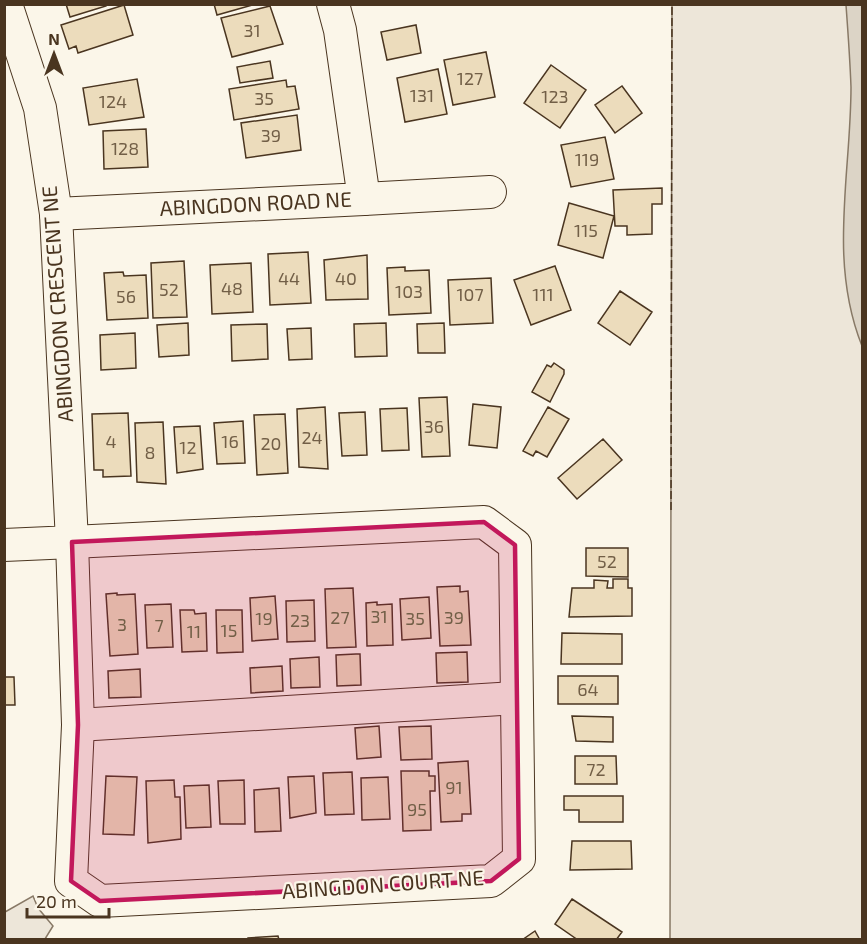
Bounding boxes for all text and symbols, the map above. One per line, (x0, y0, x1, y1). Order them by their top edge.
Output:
house number: 31 (243, 19, 261, 41)
north arrow (24, 24, 84, 84)
text: N (48, 29, 60, 48)
house number: 127 (457, 67, 483, 89)
house number: 131 (410, 84, 434, 106)
house number: 123 (541, 85, 569, 107)
house number: 35 (254, 87, 274, 109)
house number: 124 (99, 90, 127, 112)
house number: 39 (261, 124, 281, 146)
house number: 128 (111, 137, 139, 159)
house number: 119 (575, 148, 599, 170)
street label: ABINGDON CRESCENT NE (36, 185, 77, 423)
street label: ABINGDON ROAD NE (159, 186, 352, 220)
house number: 115 (574, 219, 598, 241)
house number: 44 (278, 267, 300, 289)
house number: 40 (335, 267, 357, 289)
house number: 48 (221, 277, 243, 299)
house number: 52 (159, 278, 179, 300)
house number: 103 (395, 280, 423, 302)
house number: 107 (456, 283, 484, 305)
house number: 111 (532, 283, 554, 305)
house number: 56 (116, 285, 136, 307)
house number: 36 (424, 415, 444, 437)
house number: 24 (301, 426, 323, 448)
house number: 4 (105, 430, 117, 452)
house number: 16 (221, 430, 239, 452)
house number: 20 (261, 432, 281, 454)
house number: 12 (179, 436, 197, 458)
house number: 8 (145, 441, 155, 463)
house number: 52 (597, 550, 617, 572)
house number: 31 (370, 605, 388, 627)
house number: 27 (330, 606, 350, 628)
house number: 39 (444, 606, 464, 628)
house number: 19 (255, 607, 273, 629)
house number: 35 (405, 607, 425, 629)
house number: 23 (290, 609, 310, 631)
house number: 3 (117, 613, 127, 635)
house number: 7 (154, 614, 164, 636)
house number: 15 (221, 619, 237, 641)
house number: 11 (187, 620, 201, 642)
house number: 64 (577, 678, 599, 700)
house number: 72 (586, 758, 606, 780)
house number: 91 (445, 776, 463, 798)
house number: 95 (407, 798, 427, 820)
street label: ABINGDON COURT NE (281, 864, 485, 903)
scale bar (27, 881, 110, 919)
text: 20 m (36, 890, 77, 912)

